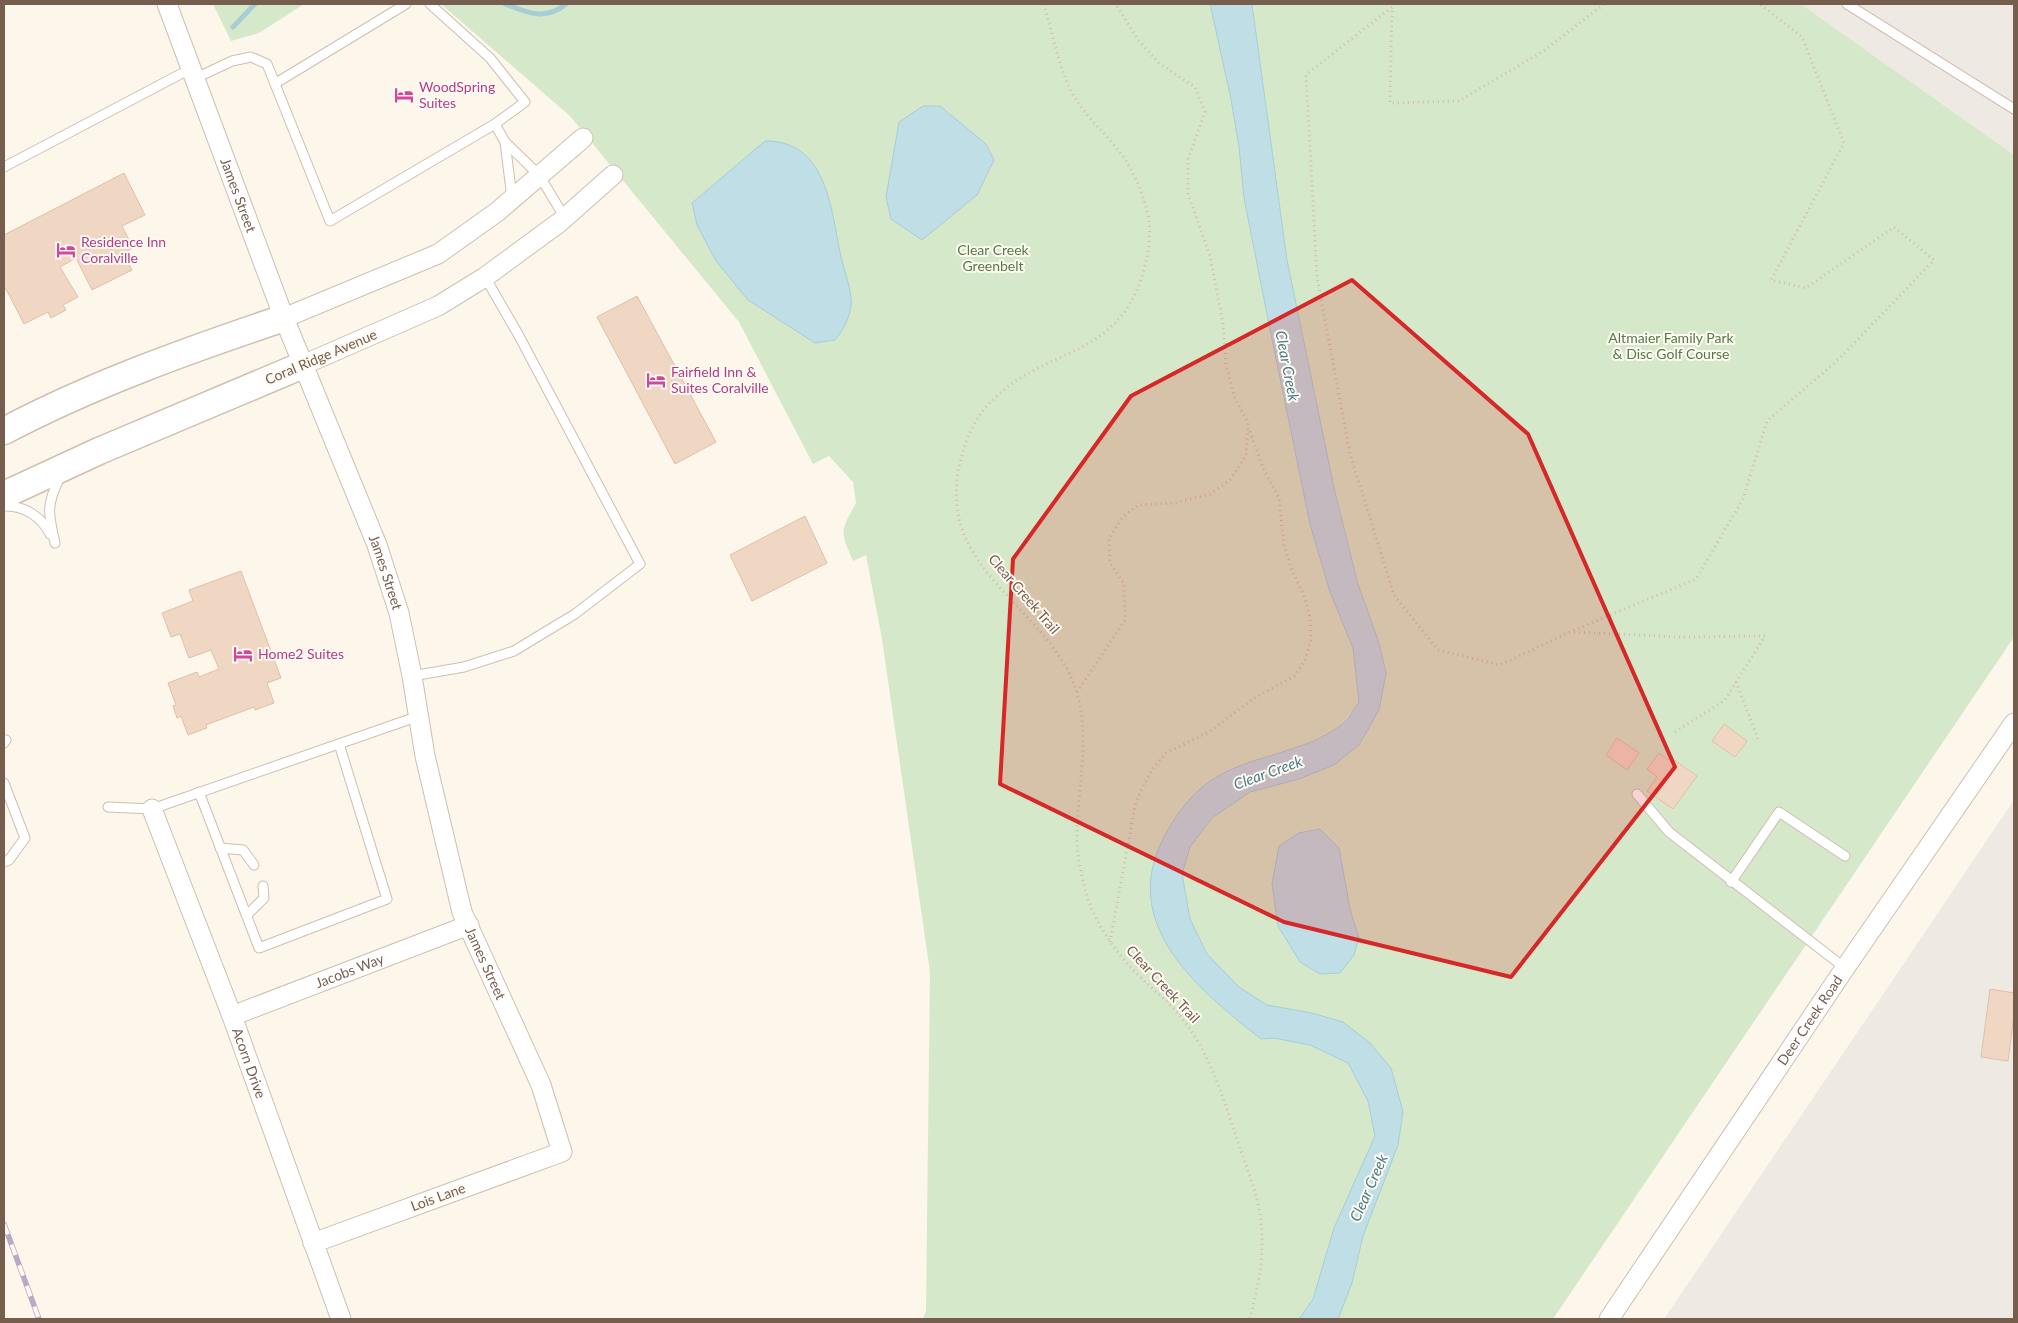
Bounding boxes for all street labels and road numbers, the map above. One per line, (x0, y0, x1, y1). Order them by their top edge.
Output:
street label: James Street (217, 155, 260, 235)
street label: Coral Ridge Avenue (262, 325, 379, 388)
street label: James Street (366, 532, 406, 612)
street label: Clear Creek Trail (985, 550, 1064, 637)
street label: James Street (462, 924, 510, 1002)
street label: Clear Creek Trail (1123, 941, 1204, 1026)
street label: Jacobs Way (313, 949, 387, 991)
street label: Deer Creek Road (1773, 972, 1846, 1068)
street label: Acorn Drive (229, 1025, 270, 1101)
street label: Lois Lane (408, 1179, 468, 1214)

